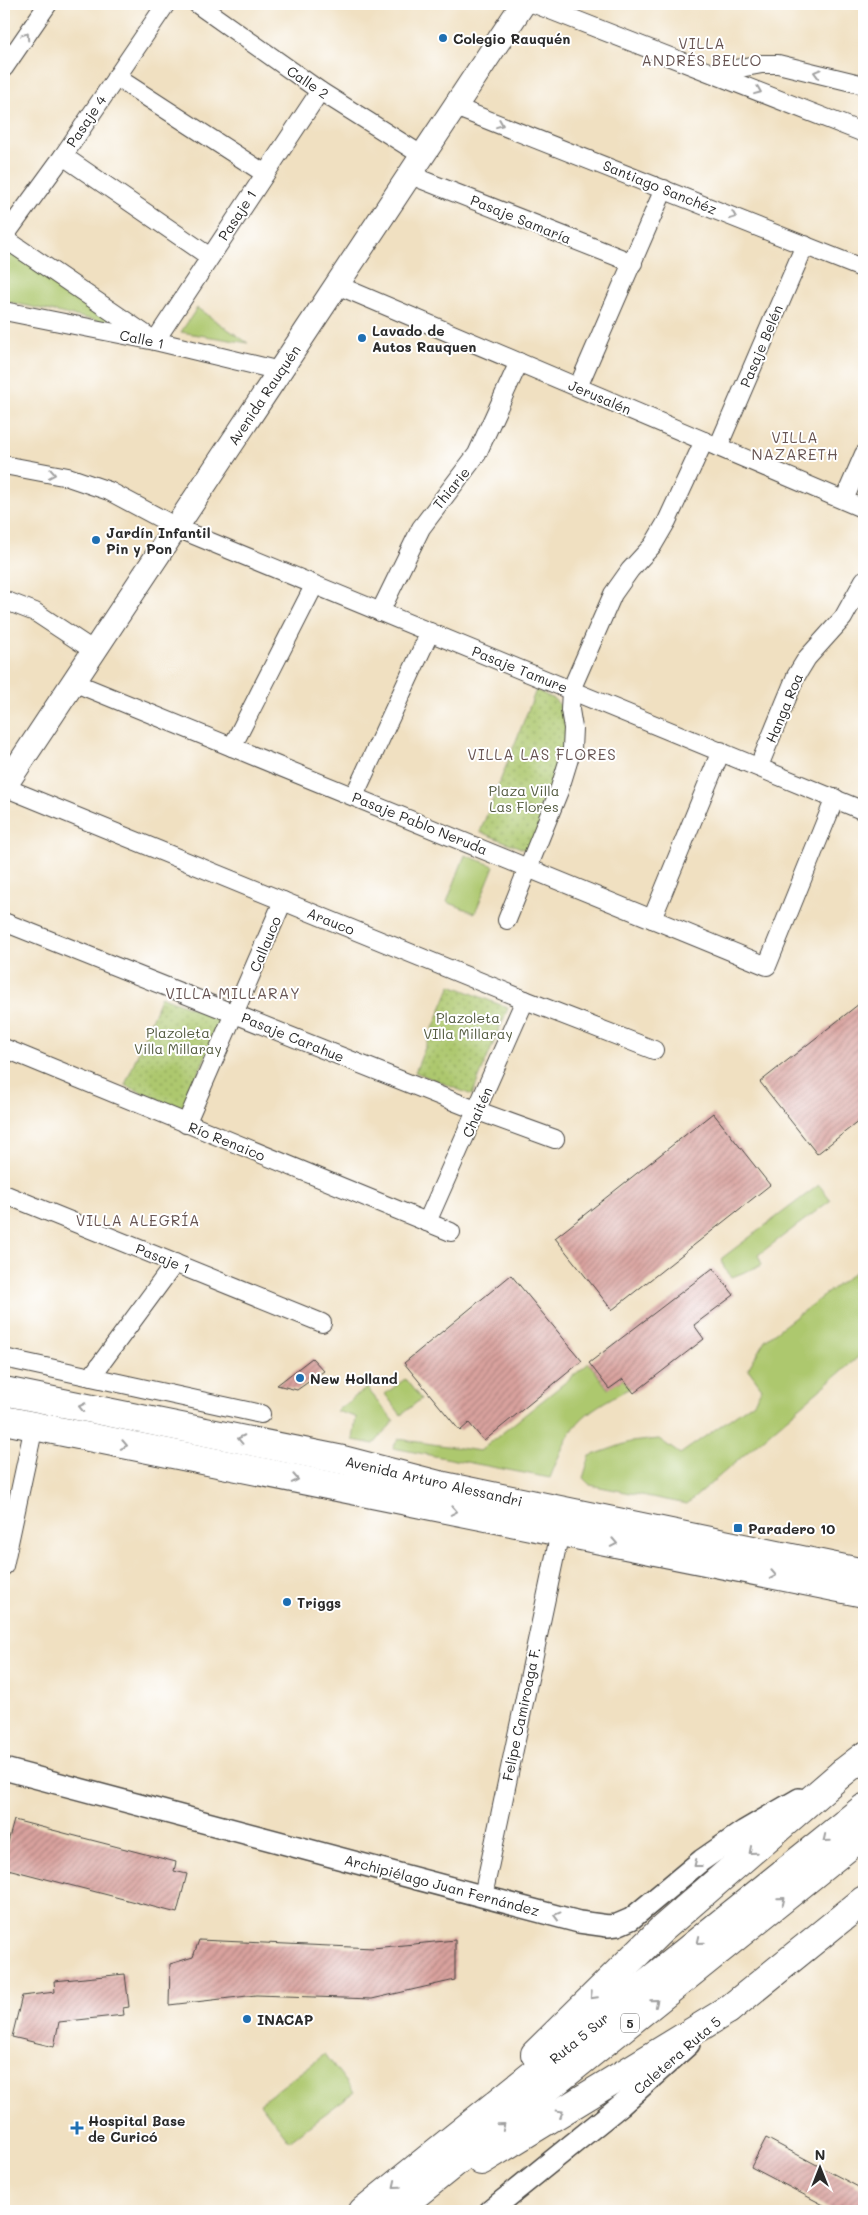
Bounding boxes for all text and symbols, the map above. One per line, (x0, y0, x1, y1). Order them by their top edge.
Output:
place label: Colegio Rauquén (453, 29, 570, 48)
one-way arrow (20, 32, 29, 42)
marker: Colegio Rauquén (437, 32, 449, 44)
district label: VILLA ANDRÉS BELLO (642, 33, 762, 70)
street label: Calle 2 (283, 61, 333, 103)
one-way arrow (813, 68, 821, 79)
one-way arrow (754, 85, 762, 95)
street label: Pasaje 4 (62, 91, 111, 151)
one-way arrow (496, 118, 504, 128)
street label: Santiago Sanchéz (600, 155, 720, 219)
street label: Pasaje 1 (214, 186, 260, 244)
street label: Pasaje Samaría (468, 190, 574, 248)
one-way arrow (728, 210, 737, 221)
street label: Pasaje Belén (735, 302, 787, 390)
place label: Lavado de Autos Rauquen (372, 321, 476, 356)
street label: Calle 1 (118, 325, 166, 353)
marker: Lavado de Autos Rauquen (356, 332, 368, 344)
street label: Avenida Rauquén (223, 341, 305, 449)
street label: Jerusalén (566, 375, 634, 419)
district label: VILLA NAZARETH (751, 427, 839, 464)
street label: Thiarie (428, 463, 474, 513)
one-way arrow (47, 468, 56, 478)
place label: Jardín Infantil Pin y Pon (106, 523, 210, 558)
marker: Jardín Infantil Pin y Pon (90, 534, 102, 546)
street label: Pasaje Tamure (469, 641, 571, 697)
street label: Hanga Roa (761, 670, 807, 746)
district label: VILLA LAS FLORES (467, 744, 617, 764)
park label: Plaza Villa Las Flores (489, 781, 559, 816)
street label: Pasaje Pablo Neruda (349, 787, 491, 859)
street label: Arauco (304, 903, 358, 939)
street label: Callauco (245, 913, 285, 975)
district label: VILLA MILLARAY (165, 983, 301, 1003)
street label: Pasaje Carahue (239, 1008, 347, 1066)
park label: Plazoleta VIlla Millaray (423, 1008, 513, 1043)
park label: Plazoleta Villa Millaray (134, 1023, 222, 1058)
street label: Chaitén (457, 1084, 497, 1140)
street label: Río Renaico (186, 1117, 268, 1165)
district label: VILLA ALEGRÍA (76, 1210, 200, 1230)
street label: Pasaje 1 (133, 1239, 193, 1277)
place label: New Holland (310, 1369, 398, 1388)
marker: New Holland (294, 1372, 306, 1384)
one-way arrow (77, 1402, 86, 1412)
one-way arrow (236, 1435, 245, 1445)
one-way arrow (120, 1439, 129, 1449)
street label: Avenida Arturo Alessandri (344, 1451, 524, 1511)
one-way arrow (291, 1473, 300, 1483)
one-way arrow (450, 1505, 459, 1515)
place label: Paradero 10 (748, 1519, 835, 1538)
marker: Paradero 10 (732, 1522, 744, 1534)
one-way arrow (609, 1537, 618, 1548)
one-way arrow (769, 1569, 778, 1580)
place label: Triggs (297, 1593, 341, 1612)
marker: Triggs (281, 1596, 293, 1608)
street label: Felipe Camiroaga F. (498, 1645, 544, 1783)
one-way arrow (823, 1833, 832, 1841)
one-way arrow (749, 1845, 758, 1853)
street label: Archipiélago Juan Fernández (342, 1850, 542, 1920)
one-way arrow (694, 1859, 703, 1867)
one-way arrow (776, 1898, 785, 1906)
one-way arrow (553, 1911, 562, 1921)
one-way arrow (697, 1935, 706, 1943)
one-way arrow (590, 1990, 599, 1999)
one-way arrow (650, 1999, 659, 2008)
street label: Ruta 5 Sur (545, 2008, 613, 2068)
place label: INACAP (257, 2010, 313, 2029)
street label: Caletera Ruta 5 (629, 2012, 725, 2098)
marker: INACAP (241, 2013, 253, 2025)
road number: 5 (621, 2014, 639, 2032)
one-way arrow (555, 2109, 564, 2119)
place label: Hospital Base de Curicó (88, 2111, 185, 2146)
marker: Hospital Base de Curicó (70, 2121, 84, 2135)
one-way arrow (496, 2122, 505, 2131)
north arrow (796, 2142, 846, 2192)
text: N (815, 2145, 825, 2164)
one-way arrow (393, 2179, 402, 2187)

